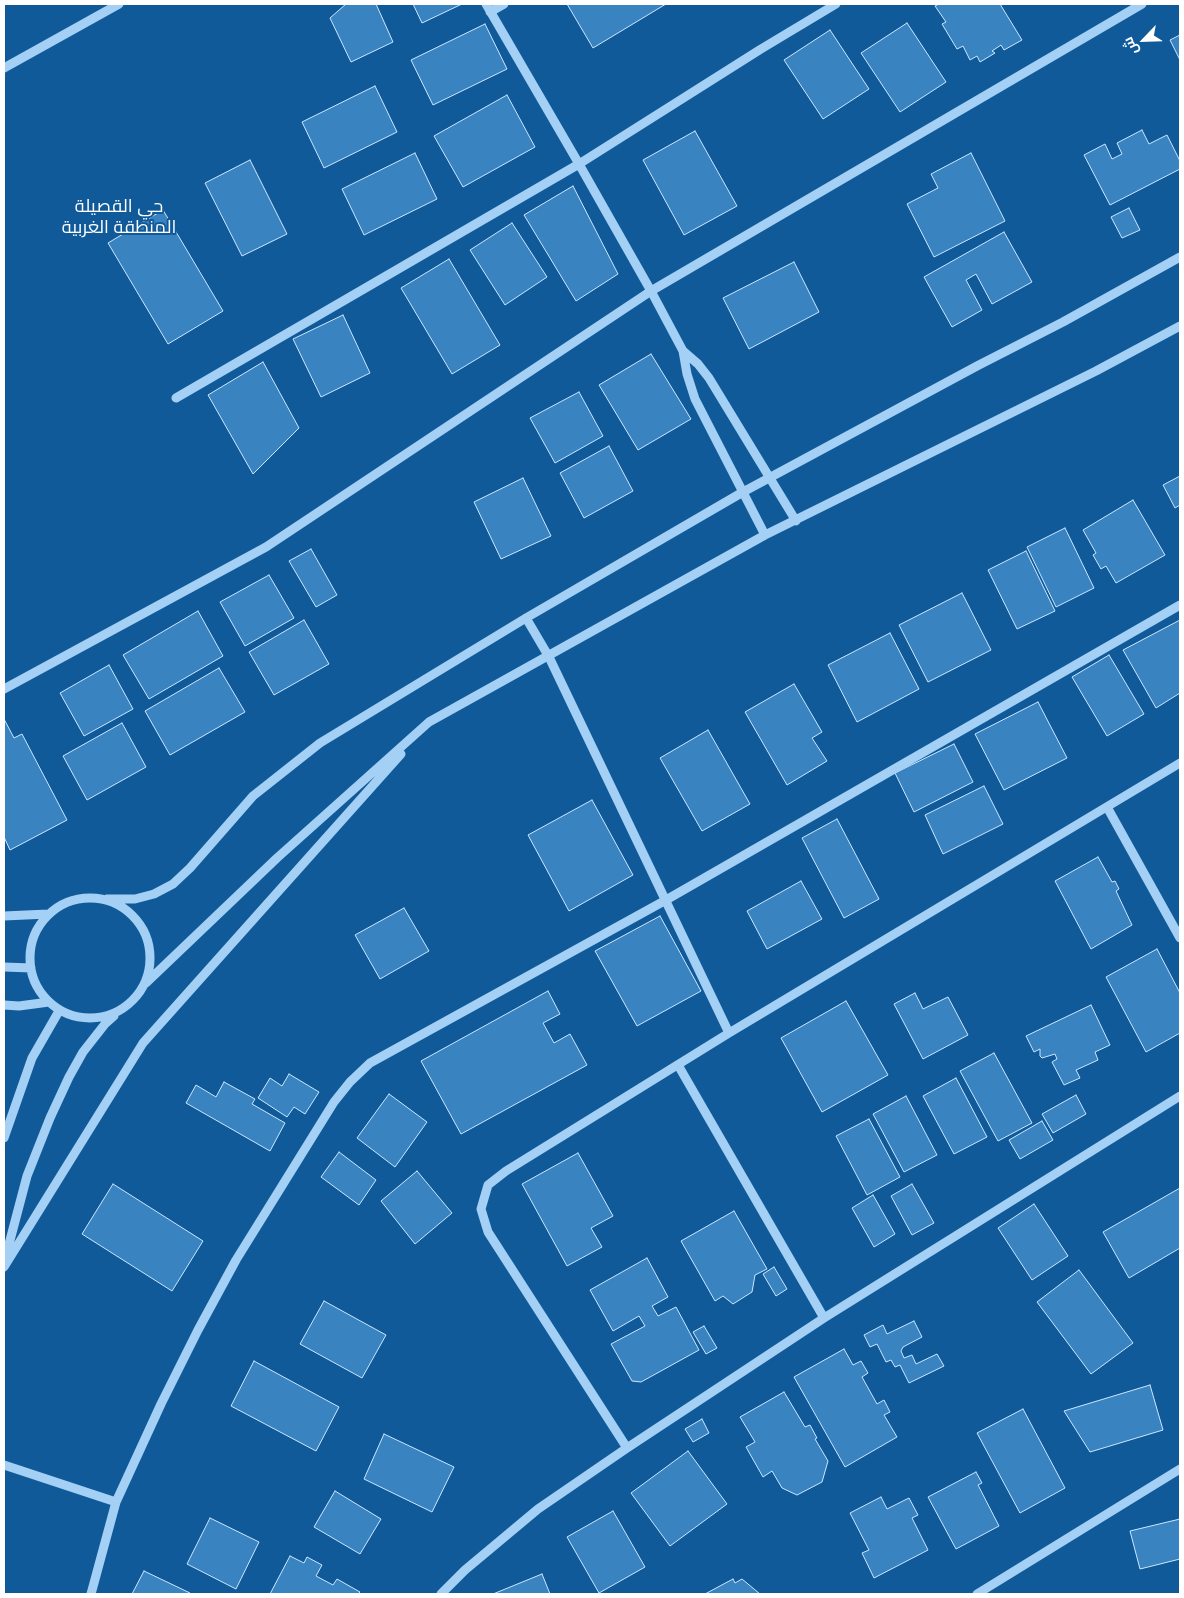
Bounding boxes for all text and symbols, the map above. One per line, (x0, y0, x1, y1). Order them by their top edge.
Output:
north arrow (1119, 15, 1169, 65)
text: ش (1118, 34, 1142, 58)
district label: حي القصيلة المنطقة الغربية (62, 196, 176, 238)

